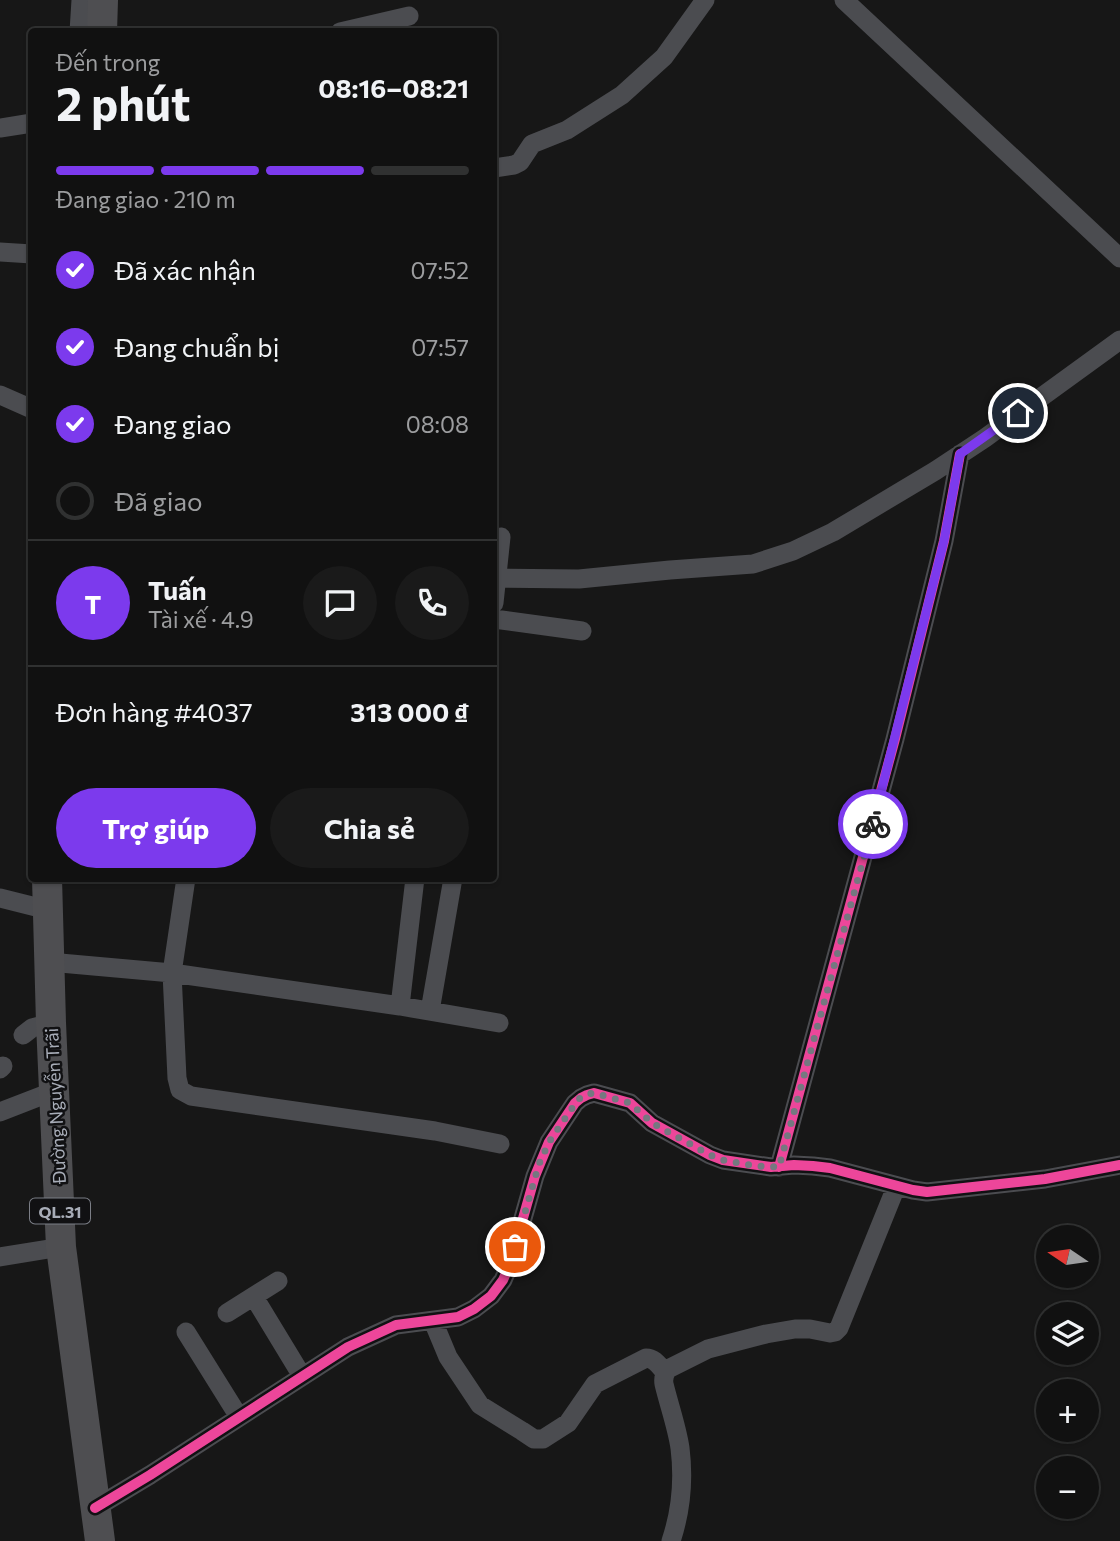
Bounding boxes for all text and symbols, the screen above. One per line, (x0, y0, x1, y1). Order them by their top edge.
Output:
text: Đến trong (56, 48, 160, 76)
text: 08:16–08:21 (318, 72, 469, 103)
text: 2 phút (56, 74, 190, 130)
text: Đang giao · 210 m (56, 185, 235, 213)
icon: check (56, 251, 94, 289)
text: Đã xác nhận (115, 254, 256, 285)
text: 07:52 (411, 256, 469, 284)
icon: check (56, 328, 94, 366)
text: Đang chuẩn bị (115, 331, 279, 362)
text: 07:57 (411, 333, 469, 361)
pin (988, 383, 1048, 443)
icon: home (999, 394, 1037, 432)
icon: check (56, 405, 94, 443)
text: Đang giao (115, 408, 232, 439)
text: 08:08 (406, 410, 469, 438)
text: Đã giao (115, 485, 203, 516)
button: chat (303, 566, 377, 640)
button: phone (395, 566, 469, 640)
text: Tuấn (148, 574, 207, 605)
text: T (85, 588, 101, 619)
text: Tài xế · 4.9 (148, 605, 254, 633)
text: Đơn hàng #4037 (56, 696, 253, 727)
text: 313 000 ₫ (350, 696, 469, 727)
button: Trợ giúp (56, 788, 256, 868)
button: Chia sẻ (270, 788, 469, 868)
courier (838, 789, 908, 859)
icon: bike (854, 805, 892, 843)
street label: Đường Nguyễn Trãi (40, 1027, 70, 1186)
road number: QL.31 (30, 1198, 90, 1224)
pin (485, 1217, 545, 1277)
north arrow (1036, 1225, 1099, 1288)
map controls (1036, 1225, 1099, 1519)
icon: bag (496, 1228, 534, 1266)
button: layers (1036, 1302, 1099, 1365)
button: + (1036, 1379, 1099, 1442)
button: − (1036, 1456, 1099, 1519)

